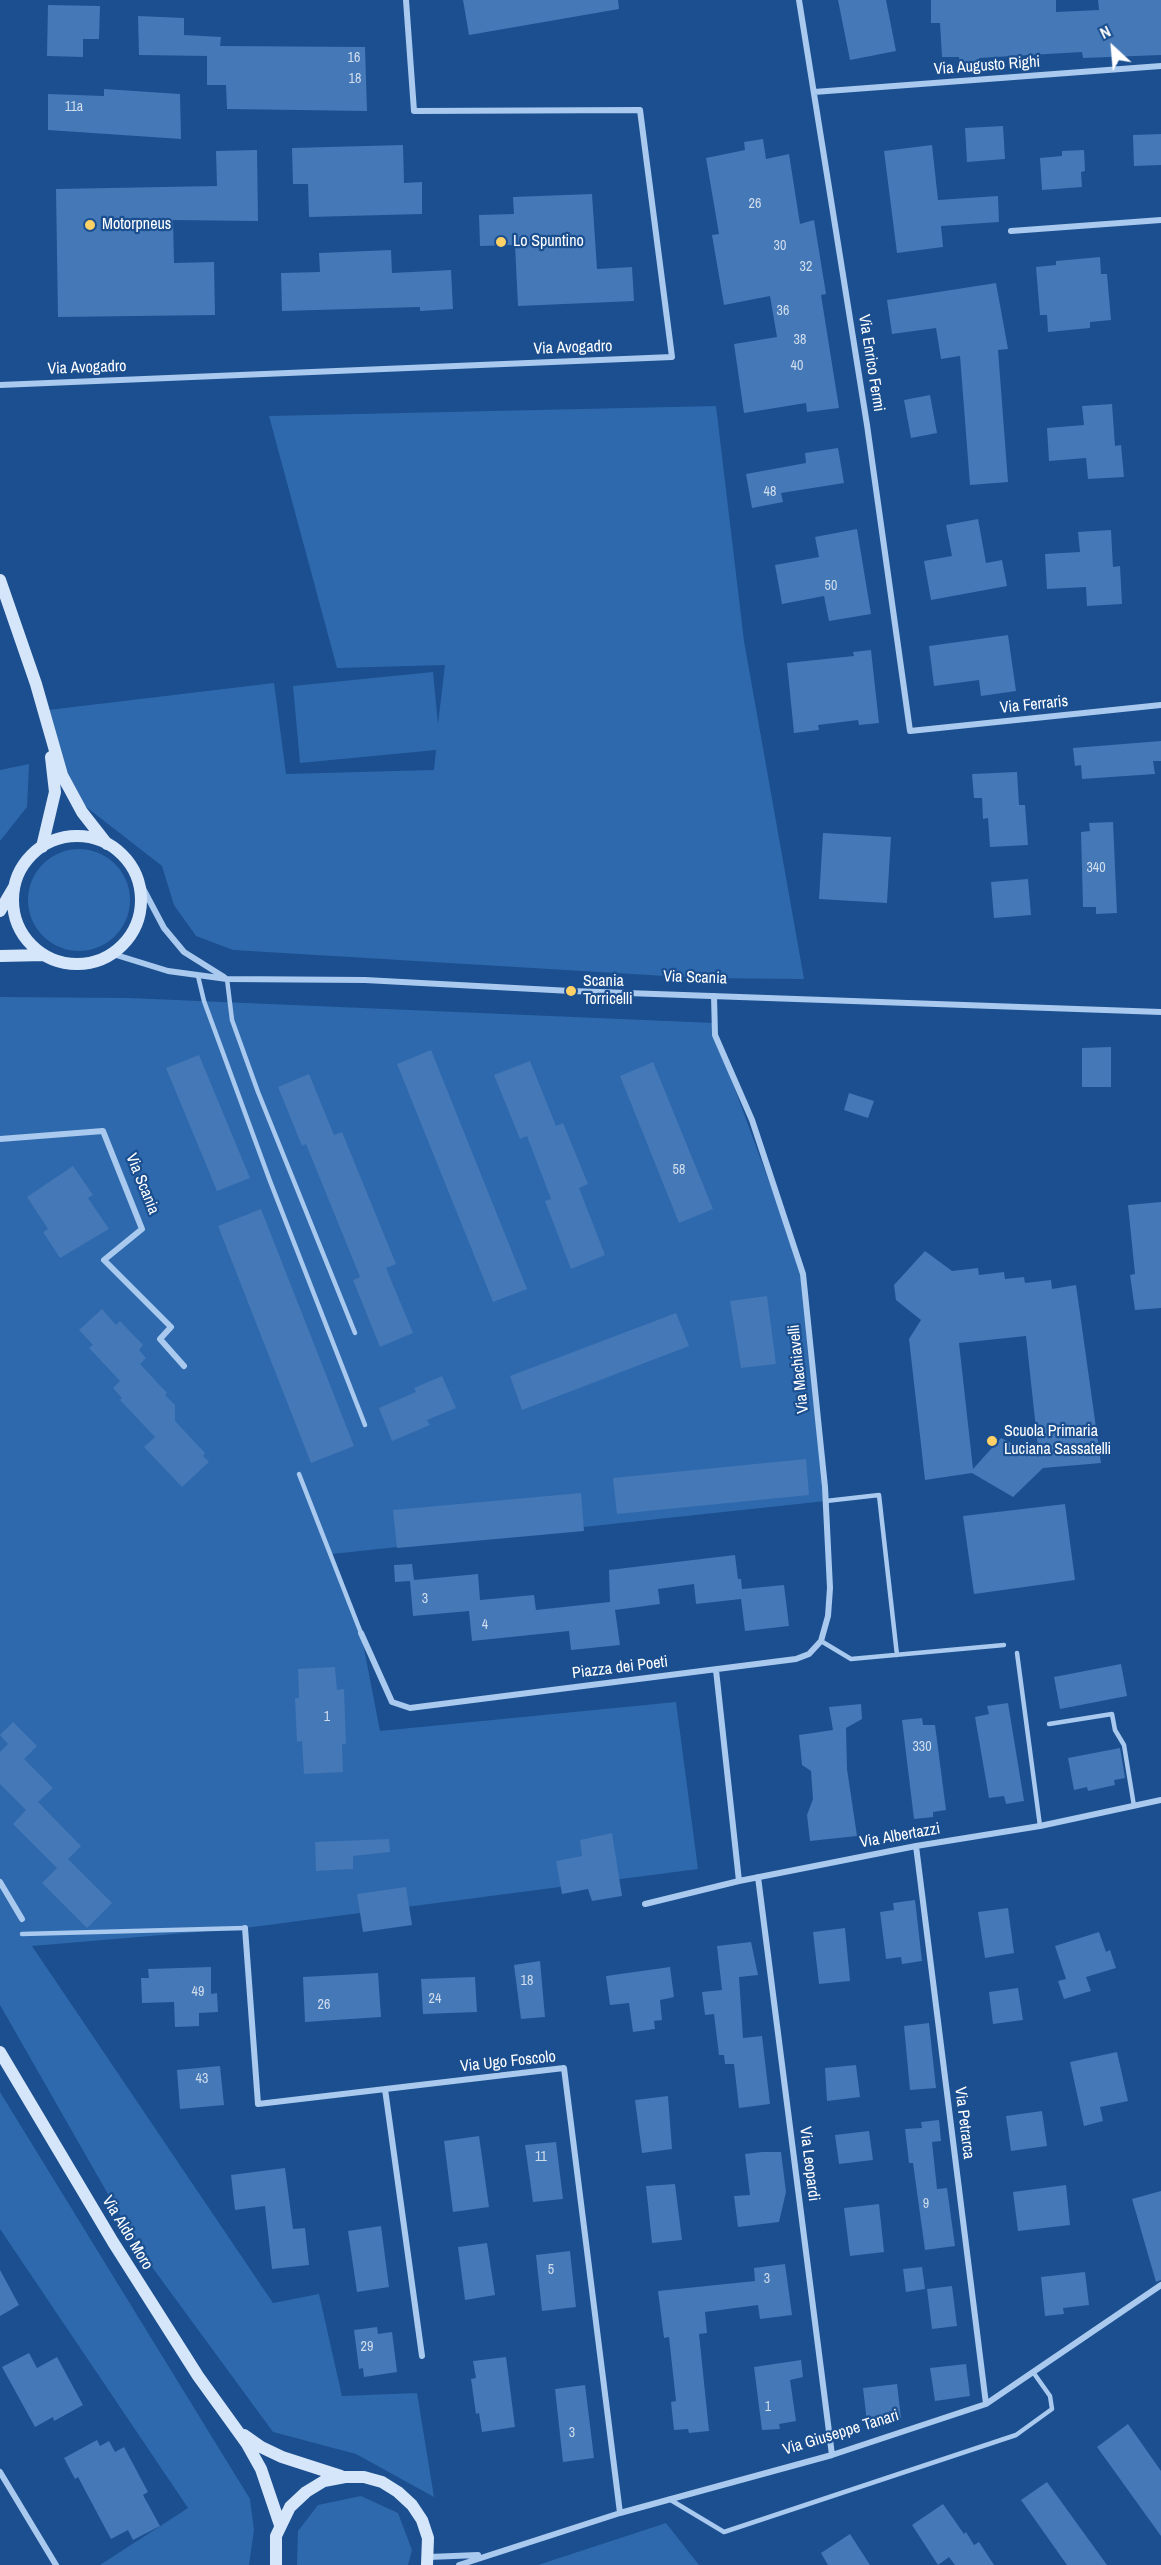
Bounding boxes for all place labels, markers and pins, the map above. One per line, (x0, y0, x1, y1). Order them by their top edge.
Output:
place label: Motorpneus (102, 215, 171, 235)
marker: Motorpneus (83, 218, 97, 232)
place label: Lo Spuntino (513, 232, 584, 252)
marker: Lo Spuntino (494, 235, 508, 249)
place label: Scania Torricelli (583, 972, 633, 1010)
marker: Scania Torricelli (564, 984, 578, 998)
place label: Scuola Primaria Luciana Sassatelli (1004, 1422, 1111, 1460)
marker: Scuola Primaria Luciana Sassatelli (985, 1434, 999, 1448)

